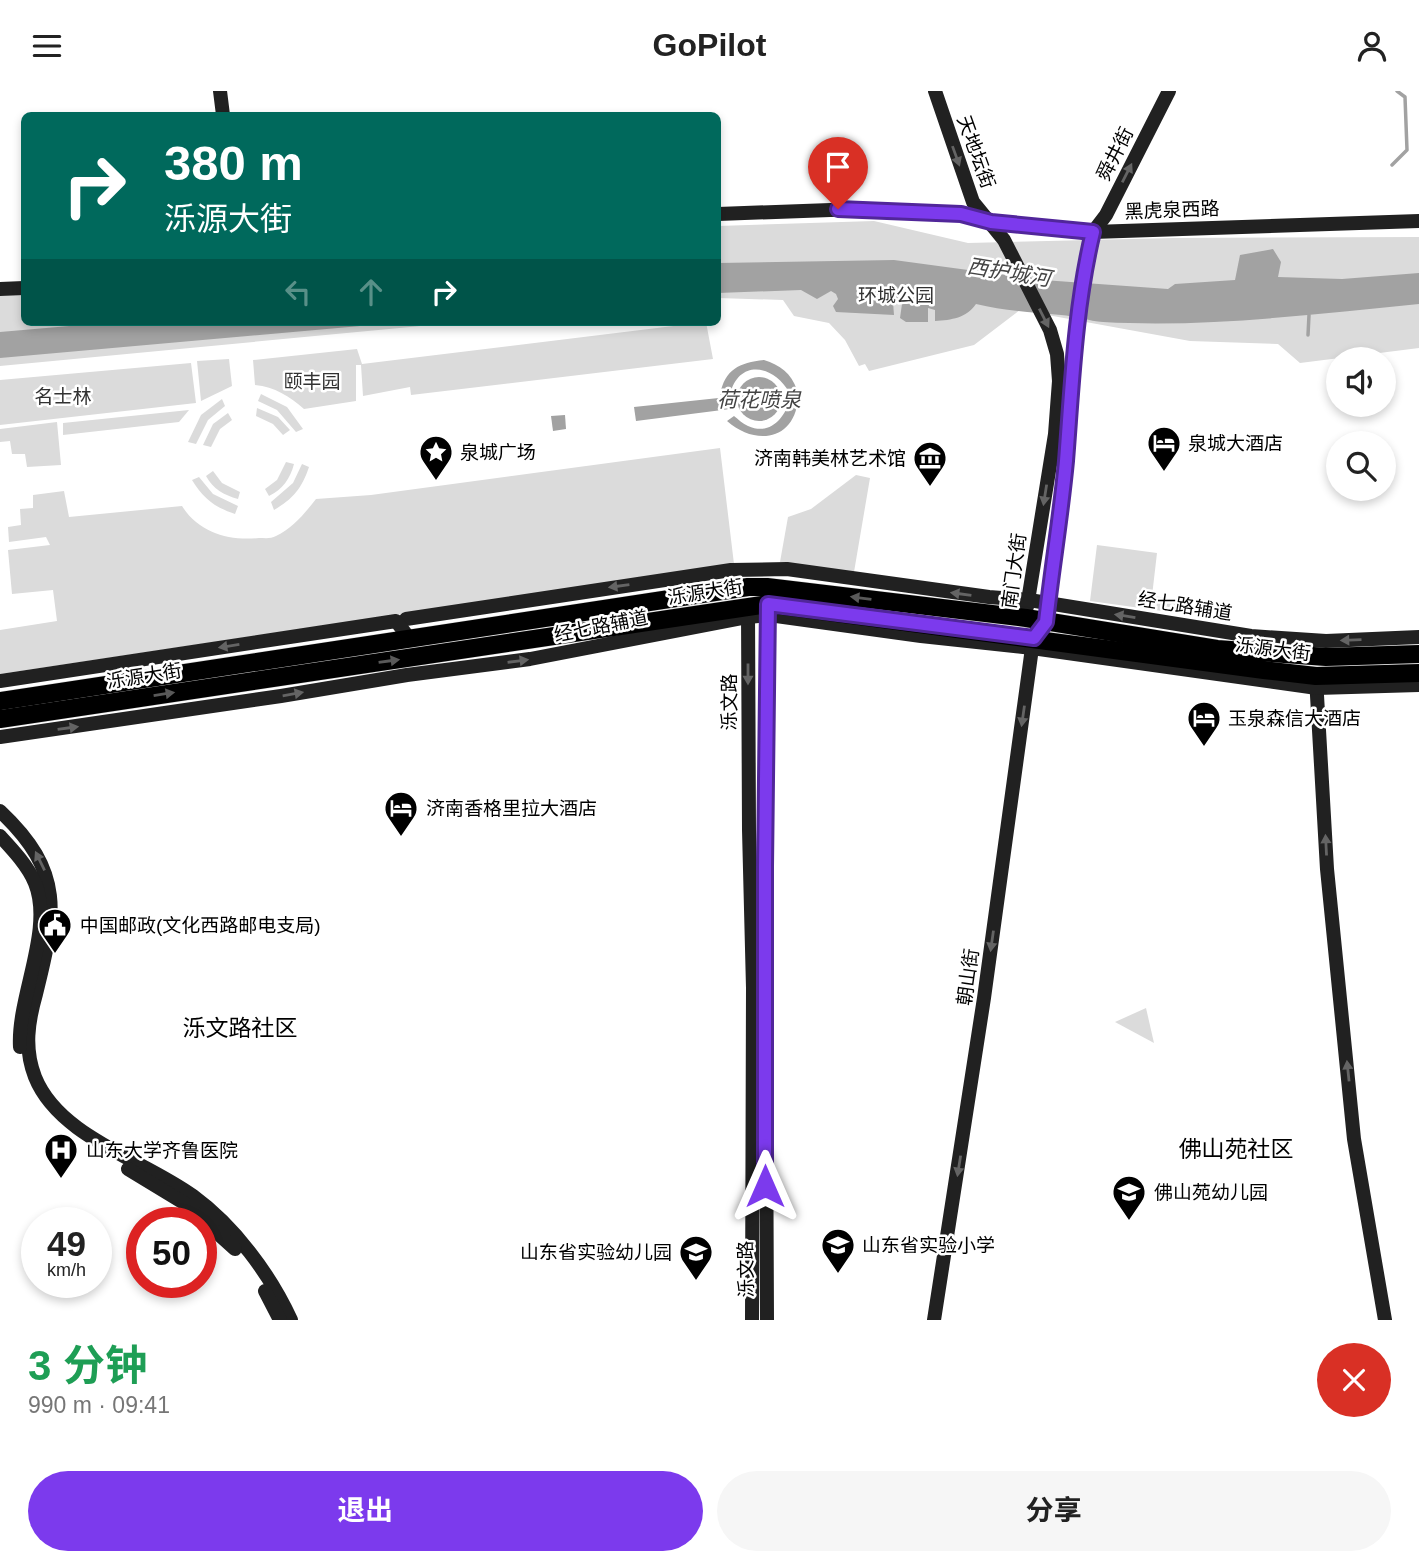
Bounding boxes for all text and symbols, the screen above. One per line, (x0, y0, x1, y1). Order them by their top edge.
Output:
icon: menu (28, 27, 66, 65)
text: GoPilot (653, 27, 766, 63)
icon: person (1353, 27, 1391, 65)
street label: 天地坛街 (953, 113, 999, 191)
street label: 舜井街 (1093, 124, 1137, 184)
text: 380 m (164, 136, 303, 190)
pin (808, 137, 868, 209)
icon: right (49, 140, 140, 231)
one-way arrow (951, 145, 962, 166)
icon: arrive (819, 148, 857, 186)
one-way arrow (1121, 163, 1132, 183)
street label: 黑虎泉西路 (1124, 198, 1220, 222)
text: 泺源大街 (164, 201, 292, 237)
water label: 西护城河 (966, 254, 1056, 291)
icon: left (279, 273, 317, 311)
icon: ahead (352, 273, 390, 311)
icon: right (425, 273, 463, 311)
park label: 环城公园 (858, 285, 934, 306)
one-way arrow (1039, 308, 1050, 328)
map controls (1326, 347, 1396, 501)
button: sound (1326, 347, 1396, 417)
park label: 颐丰园 (283, 371, 341, 392)
park label: 名士林 (34, 386, 92, 407)
water label: 荷花喷泉 (717, 388, 802, 411)
hotel icon: 泉城大酒店 (1145, 424, 1183, 473)
button: search (1326, 431, 1396, 501)
place icon: 泉城广场 (417, 433, 455, 482)
place label: 泉城大酒店 (1188, 433, 1283, 454)
museum icon: 济南韩美林艺术馆 (911, 439, 949, 488)
place label: 泉城广场 (460, 442, 536, 463)
place label: 济南韩美林艺术馆 (754, 448, 906, 469)
one-way arrow (1039, 484, 1050, 506)
street label: 南门大街 (998, 532, 1030, 610)
street label: 泺源大街 (666, 576, 744, 608)
one-way arrow (608, 581, 630, 592)
one-way arrow (950, 588, 972, 599)
street label: 经七路辅道 (1136, 588, 1234, 624)
one-way arrow (850, 593, 872, 604)
street label: 经七路辅道 (552, 607, 650, 645)
one-way arrow (1114, 610, 1136, 621)
street label: 泺源大街 (1234, 634, 1312, 664)
one-way arrow (1340, 634, 1362, 645)
one-way arrow (218, 641, 240, 652)
one-way arrow (379, 655, 401, 666)
one-way arrow (507, 656, 529, 667)
street label: 泺源大街 (105, 660, 183, 692)
one-way arrow (742, 664, 754, 686)
street label: 泺文路 (719, 673, 740, 731)
one-way arrow (154, 688, 176, 699)
one-way arrow (282, 688, 304, 699)
hotel icon: 玉泉森信大酒店 (1185, 699, 1223, 748)
one-way arrow (1017, 705, 1028, 727)
place label: 玉泉森信大酒店 (1228, 708, 1361, 729)
one-way arrow (57, 722, 79, 733)
hotel icon: 济南香格里拉大酒店 (382, 789, 420, 838)
place label: 济南香格里拉大酒店 (426, 798, 597, 819)
one-way arrow (1320, 833, 1331, 855)
one-way arrow (34, 851, 45, 871)
public building icon: 中国邮政(文化西路邮电支局) (36, 906, 74, 955)
place label: 中国邮政(文化西路邮电支局) (80, 915, 321, 936)
one-way arrow (986, 930, 997, 952)
street label: 朝山街 (954, 947, 982, 1007)
district label: 泺文路社区 (183, 1015, 298, 1041)
one-way arrow (1342, 1060, 1353, 1082)
hospital icon: 山东大学齐鲁医院 (42, 1131, 80, 1180)
district label: 佛山苑社区 (1179, 1136, 1294, 1162)
place label: 山东大学齐鲁医院 (86, 1140, 238, 1161)
position arrow (728, 1149, 802, 1223)
one-way arrow (953, 1155, 964, 1177)
school or university icon: 佛山苑幼儿园 (1110, 1173, 1148, 1222)
place label: 佛山苑幼儿园 (1154, 1182, 1268, 1203)
speed limit sign: 50 (126, 1207, 217, 1298)
text: 49 (47, 1224, 86, 1263)
school or university icon: 山东省实验小学 (819, 1226, 857, 1275)
school or university icon: 山东省实验幼儿园 (677, 1233, 715, 1282)
place label: 山东省实验小学 (862, 1235, 995, 1256)
street label: 泺文路 (735, 1240, 757, 1298)
place label: 山东省实验幼儿园 (520, 1242, 672, 1263)
text: km/h (47, 1260, 86, 1280)
text: 3 分钟 (28, 1342, 147, 1389)
button: close (1317, 1343, 1391, 1417)
text: 990 m · 09:41 (28, 1392, 170, 1418)
button: 退出 (28, 1471, 703, 1551)
button: 分享 (717, 1471, 1391, 1551)

